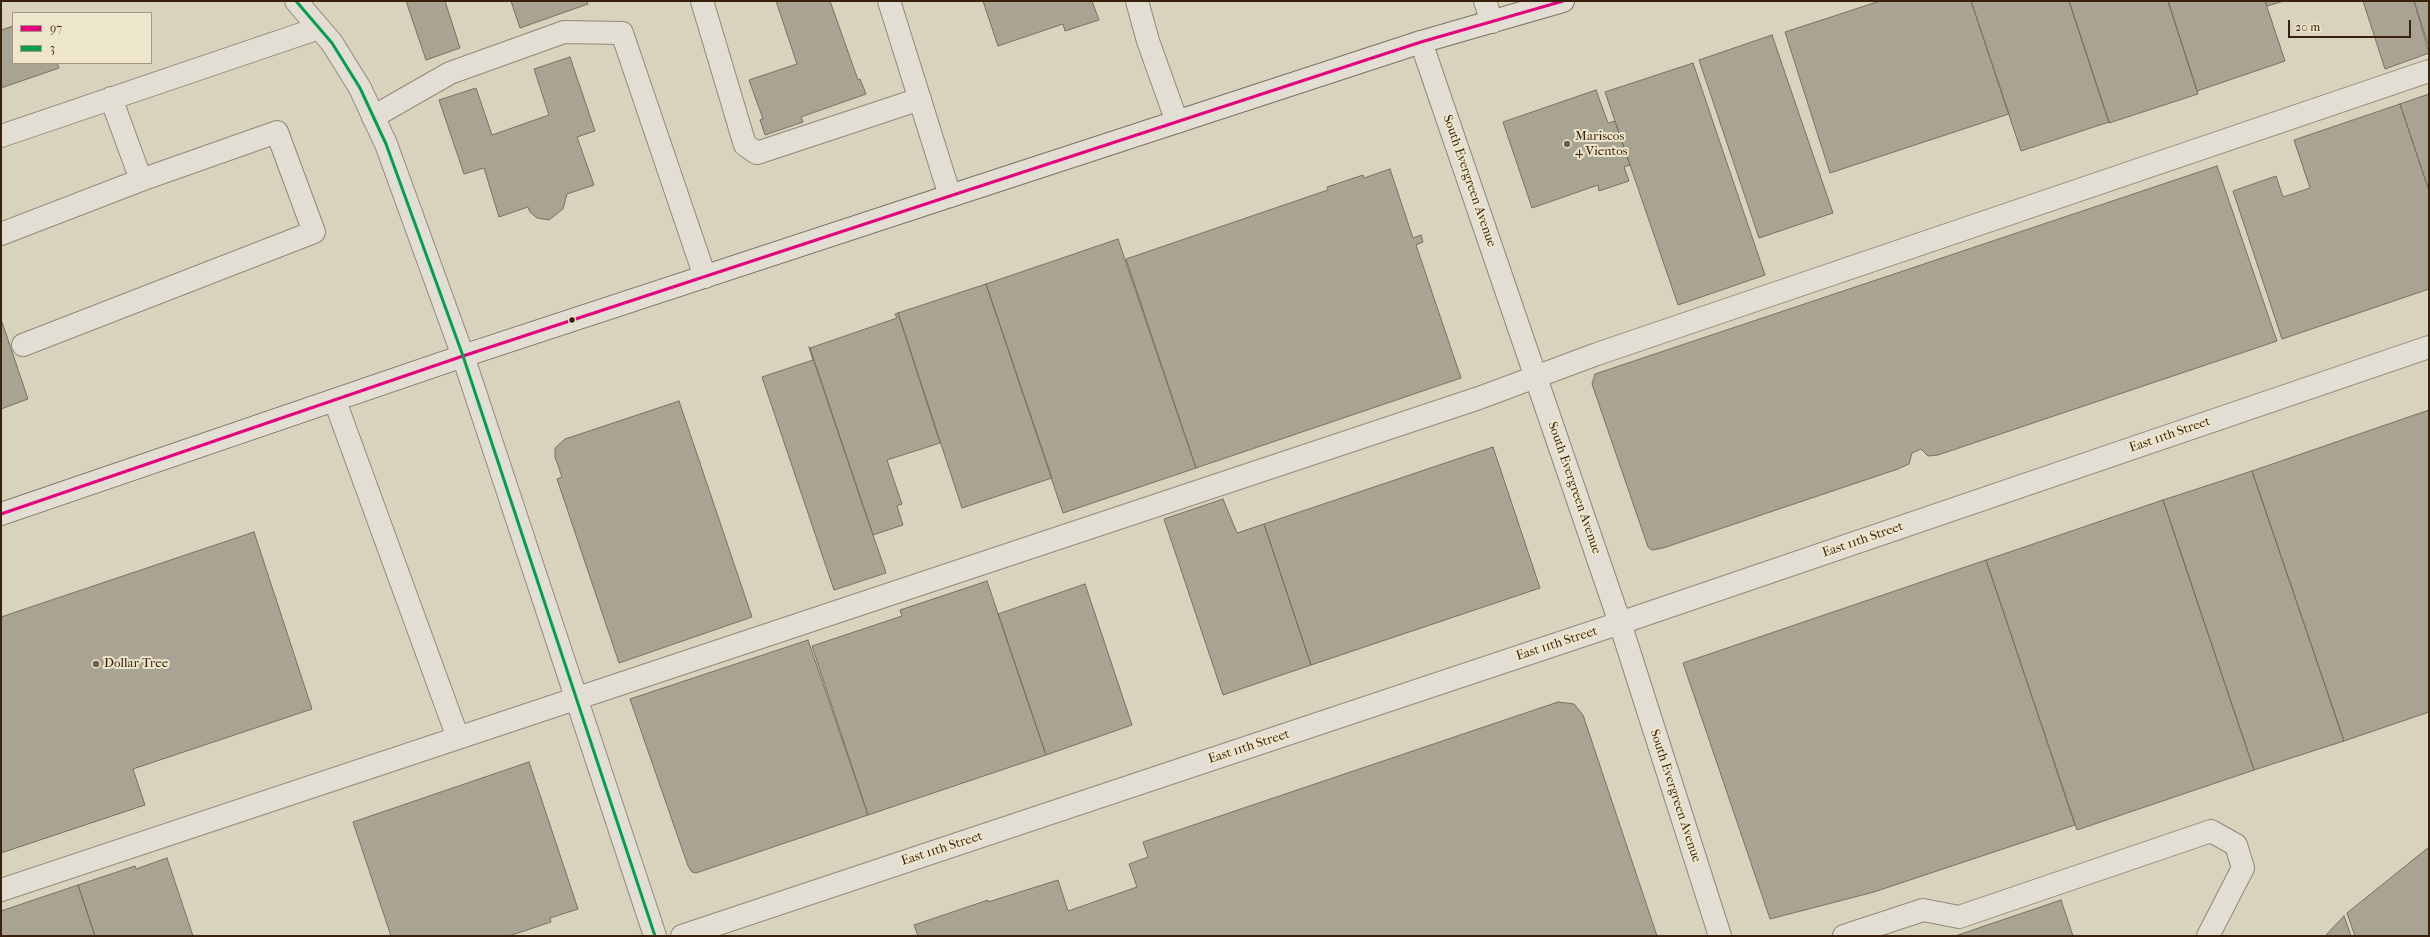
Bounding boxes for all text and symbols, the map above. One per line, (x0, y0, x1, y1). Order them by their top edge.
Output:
legend (12, 12, 152, 64)
scale bar (2290, 12, 2413, 38)
text: 20 m (2295, 20, 2320, 34)
text: 97 (50, 21, 62, 35)
text: 3 (50, 41, 55, 55)
street label: South Evergreen Avenue (1439, 113, 1499, 249)
place label: Mariscos 4 Vientos (1575, 129, 1628, 160)
marker: Mariscos 4 Vientos (1562, 139, 1572, 149)
unlabelled marker (567, 315, 577, 325)
street label: East 11th Street (2128, 414, 2212, 456)
street label: South Evergreen Avenue (1544, 420, 1604, 556)
street label: East 11th Street (1821, 519, 1905, 561)
street label: East 11th Street (1514, 624, 1600, 664)
place label: Dollar Tree (104, 656, 168, 672)
marker: Dollar Tree (91, 659, 101, 669)
street label: East 11th Street (1206, 727, 1292, 767)
street label: South Evergreen Avenue (1646, 728, 1704, 864)
street label: East 11th Street (899, 829, 985, 869)

